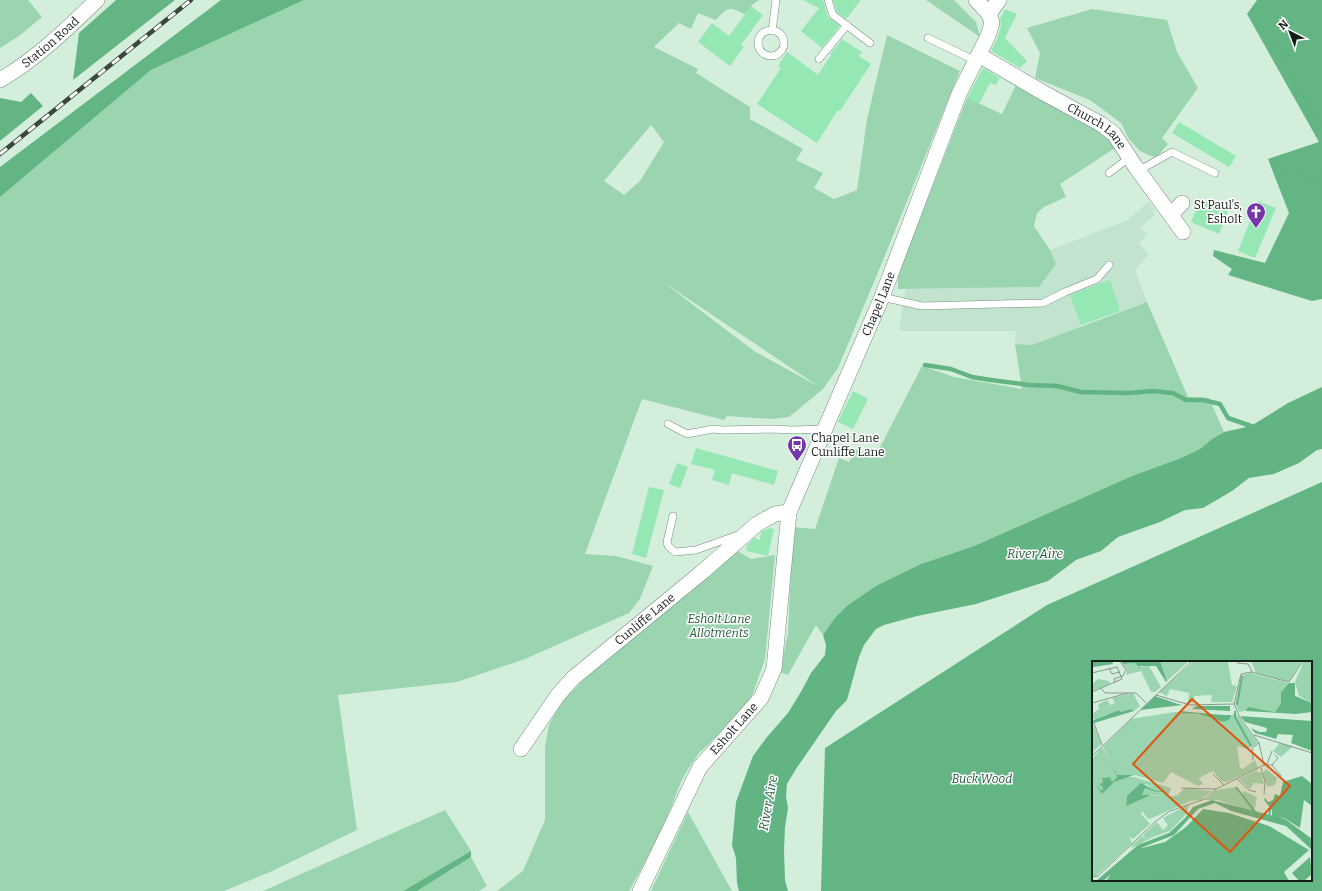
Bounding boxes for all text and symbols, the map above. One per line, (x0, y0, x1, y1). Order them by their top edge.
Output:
north arrow (1270, 12, 1310, 52)
street label: Station Road (19, 14, 82, 71)
text: N (1276, 17, 1292, 33)
street label: Church Lane (1065, 100, 1129, 152)
place label: St Paul's, Esholt (1194, 198, 1243, 226)
church icon: St Paul's, Esholt (1245, 201, 1267, 229)
street label: Chapel Lane (859, 270, 898, 338)
place label: Chapel Lane Cunliffe Lane (811, 431, 885, 459)
bus stop icon: Chapel Lane Cunliffe Lane (786, 434, 808, 462)
water label: River Aire (1007, 546, 1063, 561)
street label: Cunliffe Lane (612, 590, 678, 648)
park label: Esholt Lane Allotments (688, 612, 750, 640)
inset map (1092, 661, 1312, 881)
street label: Esholt Lane (707, 700, 761, 758)
park label: Buck Wood (952, 772, 1012, 786)
water label: River Aire (756, 774, 780, 832)

